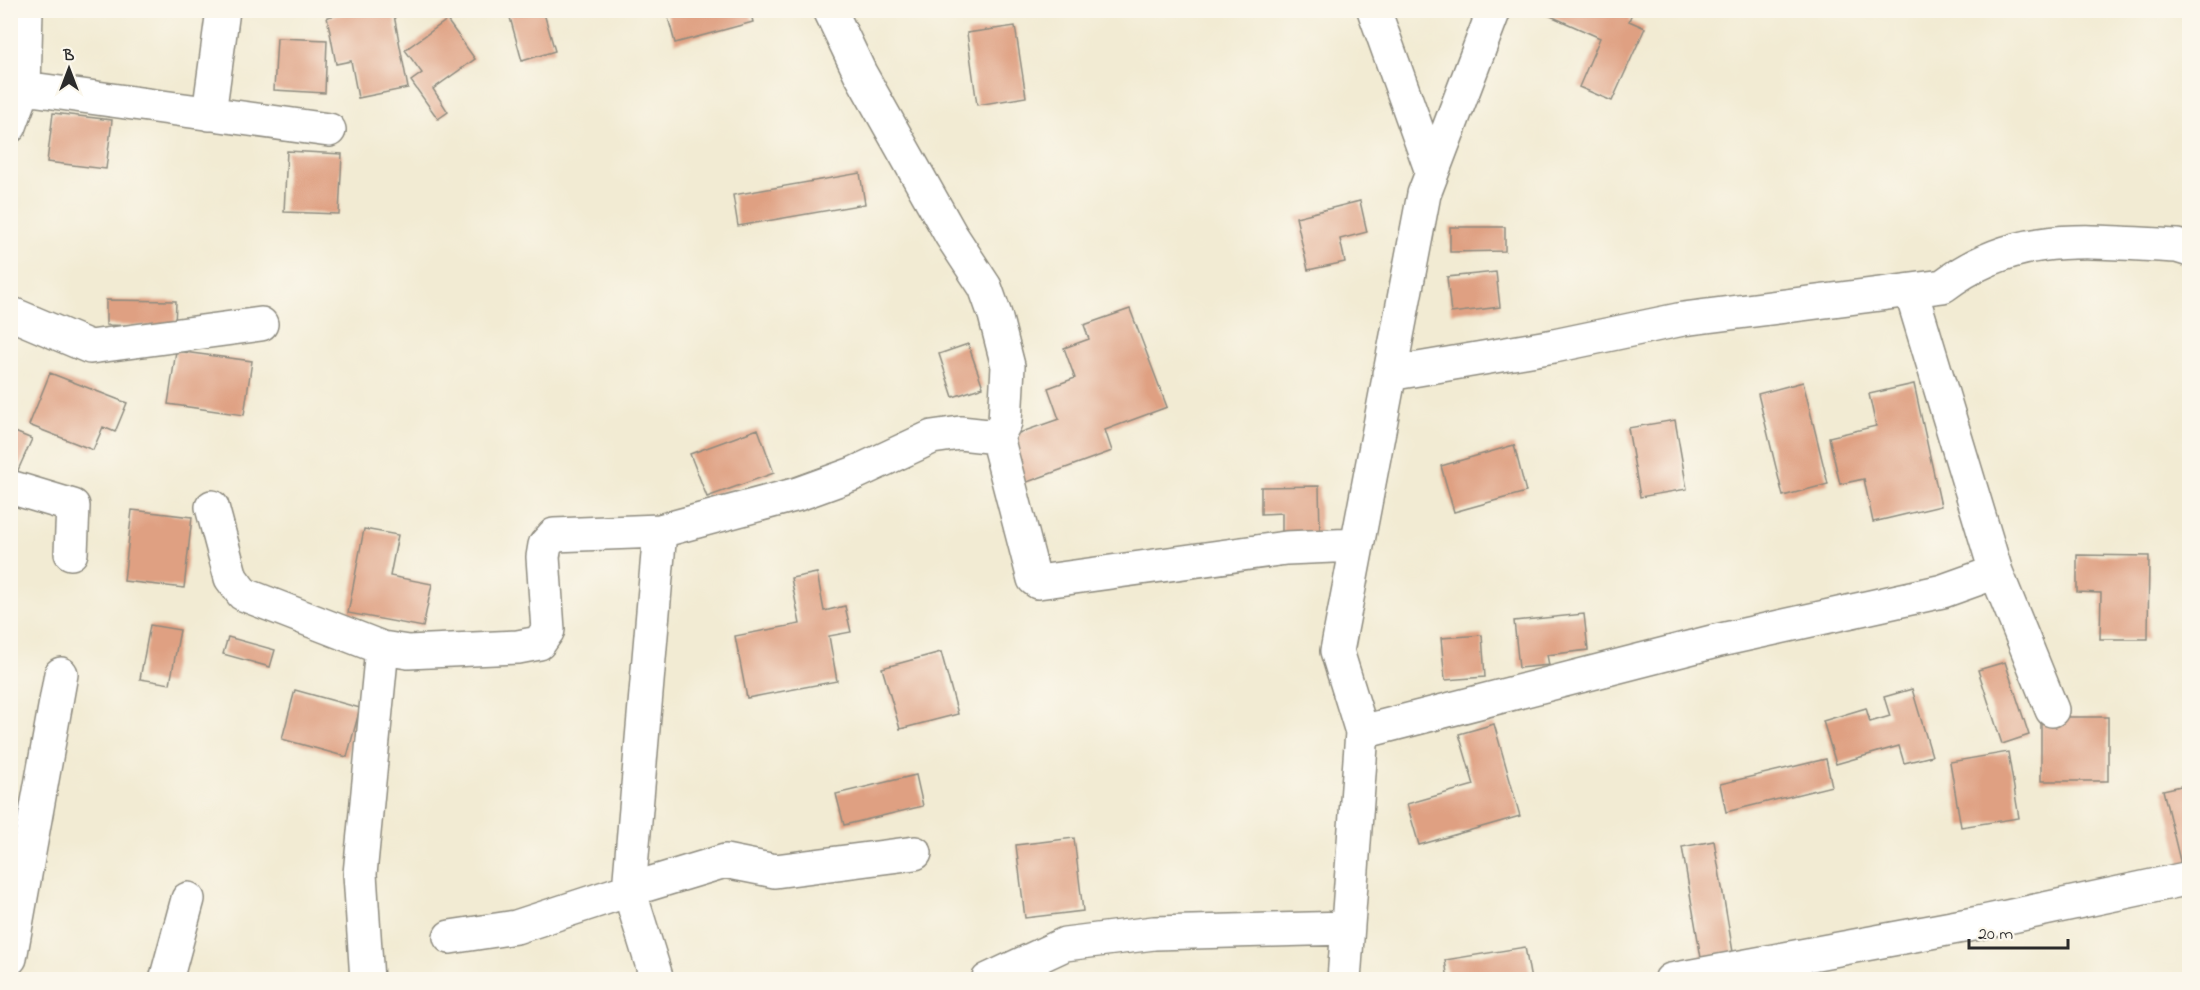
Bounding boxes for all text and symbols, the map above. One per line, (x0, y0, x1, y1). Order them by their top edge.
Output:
north arrow (39, 39, 99, 99)
text: B (63, 44, 75, 68)
scale bar (1969, 912, 2068, 950)
text: 20 m (1978, 922, 2013, 948)

